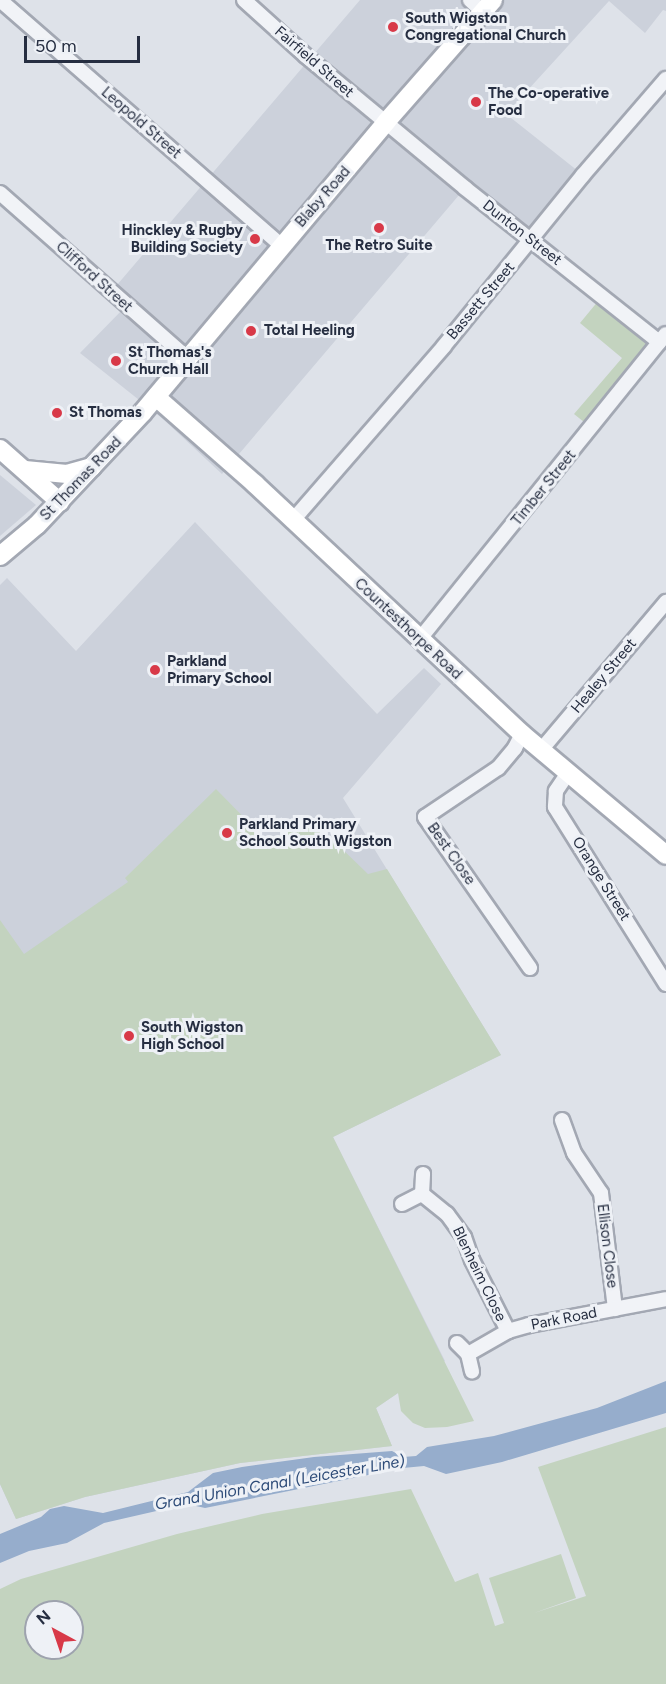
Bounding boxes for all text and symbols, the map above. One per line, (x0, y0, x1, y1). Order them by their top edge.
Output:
place label: South Wigston Congregational Church (405, 9, 566, 44)
marker: South Wigston Congregational Church (386, 20, 400, 34)
street label: Fairfield Street (271, 23, 357, 101)
scale bar (27, 24, 142, 62)
text: 50 m (35, 35, 77, 57)
street label: Leopold Street (97, 83, 185, 163)
place label: The Co-operative Food (488, 84, 609, 119)
marker: The Co-operative Food (469, 95, 483, 109)
street label: Blaby Road (292, 163, 354, 231)
street label: Dunton Street (479, 197, 565, 269)
place label: Hinckley & Rugby Building Society (121, 221, 243, 256)
marker: The Retro Suite (372, 221, 386, 235)
marker: Hinckley & Rugby Building Society (248, 232, 262, 246)
place label: The Retro Suite (326, 237, 432, 255)
street label: Clifford Street (52, 238, 136, 316)
street label: Bassett Street (443, 258, 519, 344)
marker: Total Heeling (242, 322, 260, 340)
place label: Total Heeling (264, 322, 355, 340)
place label: St Thomas's Church Hall (128, 343, 211, 378)
marker: St Thomas's Church Hall (109, 354, 123, 368)
place label: St Thomas (69, 404, 142, 422)
marker: St Thomas (50, 406, 64, 420)
street label: St Thomas Road (36, 433, 126, 525)
street label: Timber Street (508, 446, 580, 530)
street label: Countesthorpe Road (351, 575, 465, 683)
street label: Healey Street (568, 635, 640, 717)
place label: Parkland Primary School (167, 652, 272, 687)
marker: Parkland Primary School (148, 663, 162, 677)
place label: Parkland Primary School South Wigston (239, 815, 392, 850)
street label: Best Close (423, 819, 479, 889)
marker: Parkland Primary School South Wigston (220, 826, 234, 840)
street label: Orange Street (568, 834, 634, 924)
place label: South Wigston High School (141, 1018, 243, 1053)
marker: South Wigston High School (122, 1029, 136, 1043)
street label: Ellison Close (593, 1203, 621, 1289)
street label: Blenheim Close (448, 1224, 510, 1324)
street label: Park Road (530, 1304, 598, 1334)
water label: Grand Union Canal (Leicester Line) (154, 1452, 406, 1514)
north arrow (24, 1600, 84, 1660)
text: N (33, 1606, 54, 1629)

